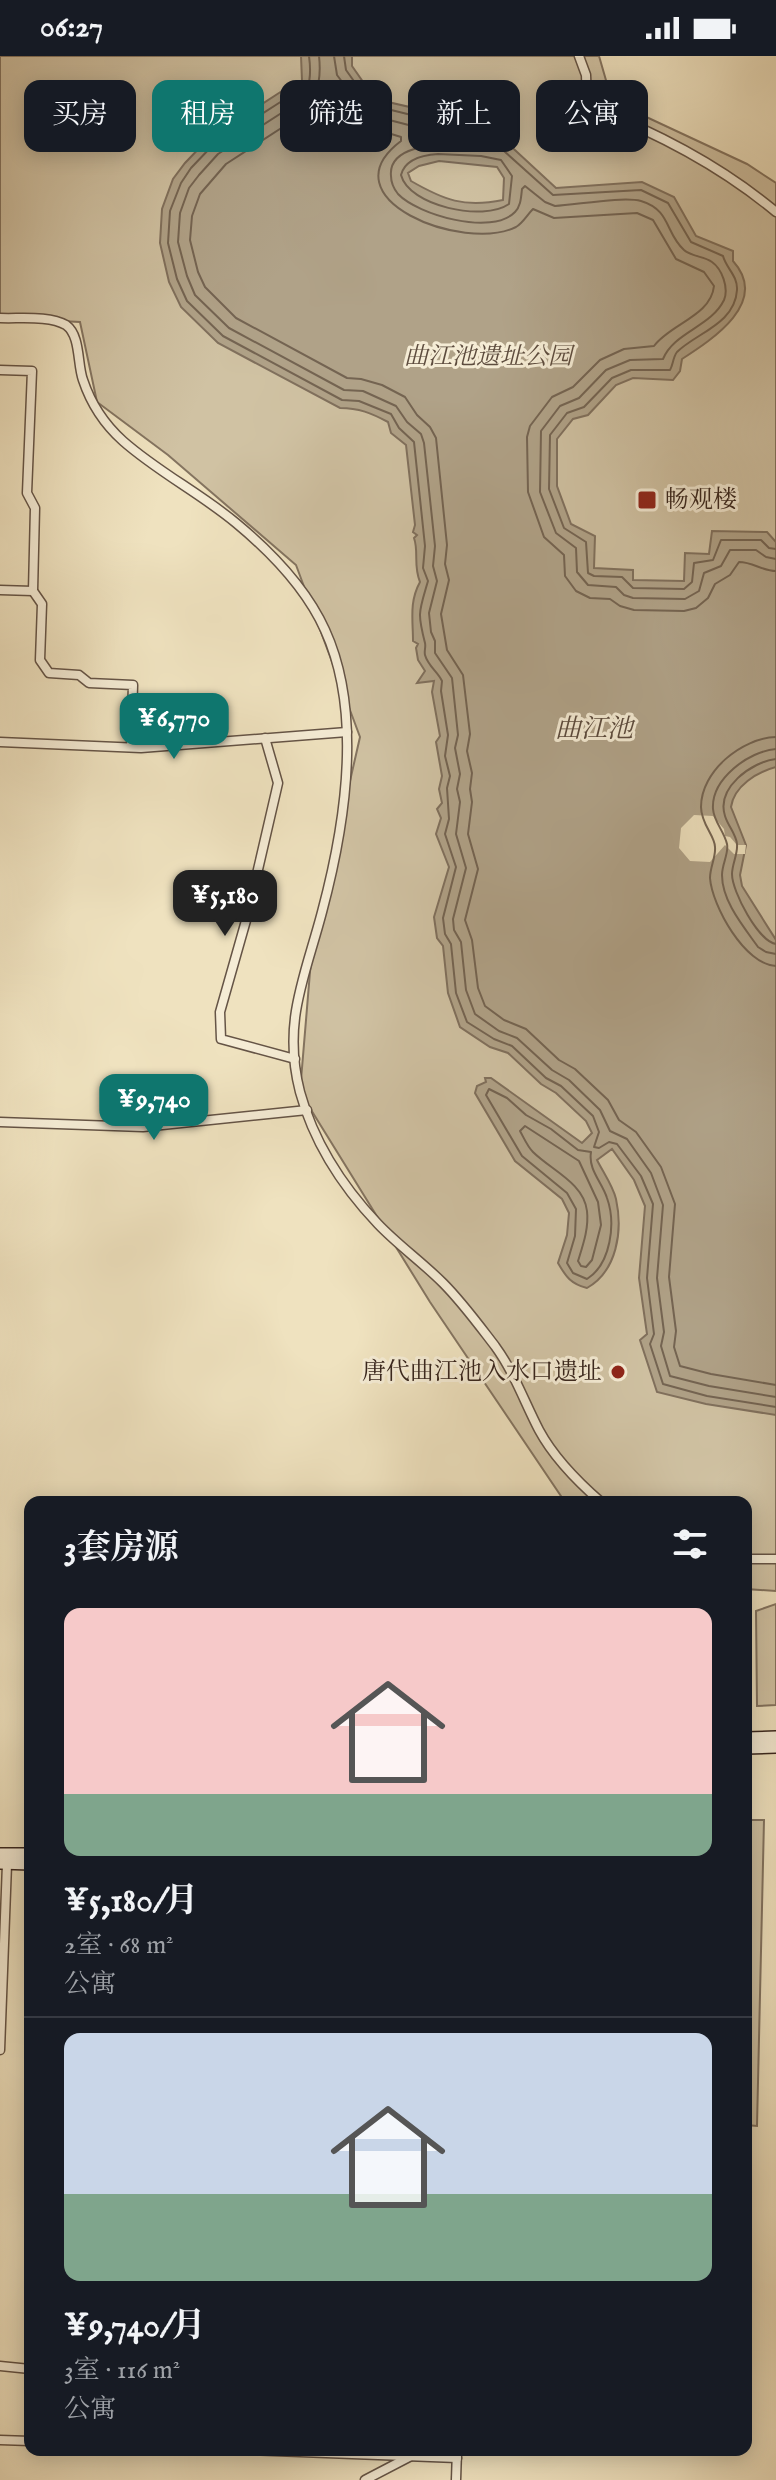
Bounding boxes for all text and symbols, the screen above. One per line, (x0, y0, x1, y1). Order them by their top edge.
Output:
text: 06:27 (40, 9, 103, 47)
chip: 买房 (24, 80, 136, 152)
chip: 租房 (152, 80, 264, 152)
chip: 筛选 (280, 80, 392, 152)
chip: 新上 (408, 80, 520, 152)
chip: 公寓 (536, 80, 648, 152)
park label: 曲江池遗址公园 (404, 342, 576, 373)
place label: 畅观楼 (665, 485, 737, 516)
marker: 畅观楼 (636, 489, 658, 511)
pin: ¥6,770 (109, 693, 239, 761)
text: ¥6,770 (138, 702, 210, 735)
water label: 曲江池 (555, 713, 636, 746)
pin: ¥5,180 (160, 870, 290, 938)
text: ¥5,180 (191, 879, 259, 912)
pin: ¥9,740 (89, 1074, 219, 1142)
text: ¥9,740 (117, 1083, 191, 1116)
place label: 唐代曲江池入水口遗址 (362, 1357, 602, 1388)
marker: 唐代曲江池入水口遗址 (609, 1363, 627, 1381)
icon: filters (668, 1522, 712, 1566)
text: 3套房源 (64, 1527, 179, 1570)
icon: home (316, 1660, 460, 1804)
text: ¥5,180/月 (64, 1880, 198, 1923)
text: 2室 · 68 m² (64, 1929, 173, 1962)
text: 公寓 (64, 1968, 116, 2001)
icon: home (316, 2085, 460, 2229)
text: ¥9,740/月 (64, 2305, 206, 2348)
text: 3室 · 116 m² (64, 2354, 180, 2387)
text: 公寓 (64, 2393, 116, 2426)

